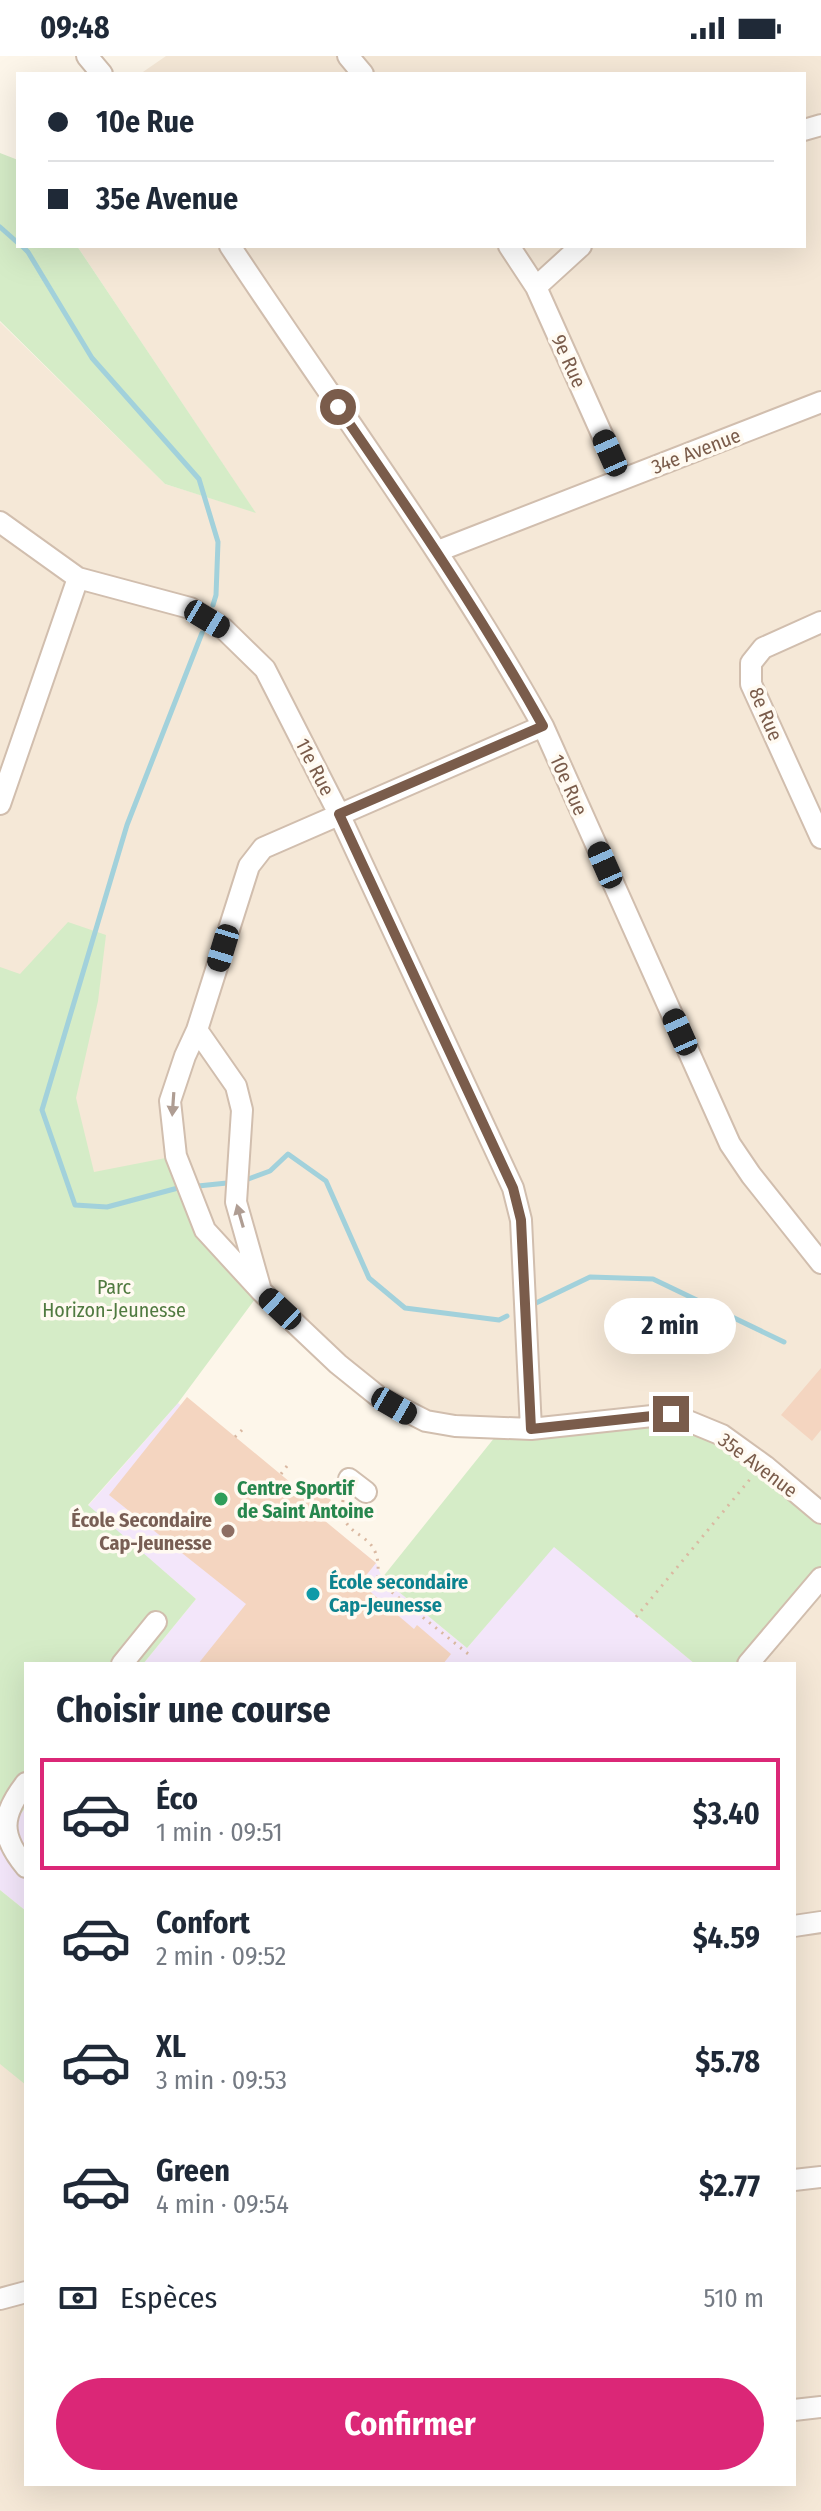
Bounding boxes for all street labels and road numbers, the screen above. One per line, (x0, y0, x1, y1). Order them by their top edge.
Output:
street label: 9e Rue (547, 331, 591, 391)
street label: 34e Avenue (648, 423, 744, 479)
street label: 8e Rue (744, 684, 788, 744)
street label: 11e Rue (290, 734, 340, 800)
street label: 10e Rue (545, 751, 593, 819)
street label: 35e Avenue (714, 1427, 802, 1503)

